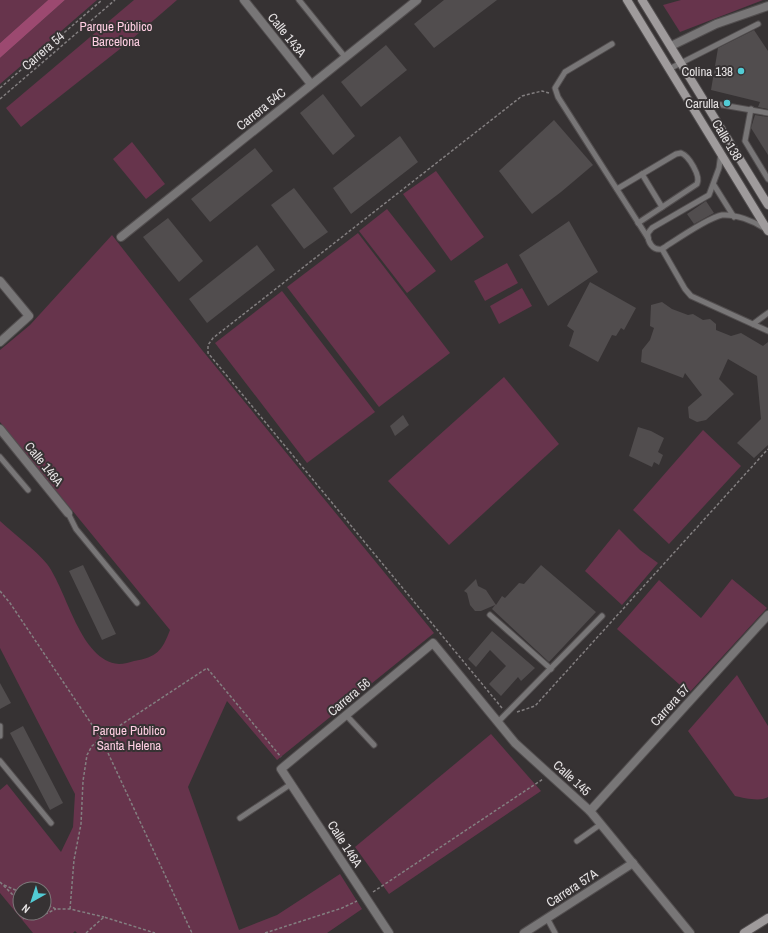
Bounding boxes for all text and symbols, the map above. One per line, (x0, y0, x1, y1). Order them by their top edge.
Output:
street label: Calle 143A (264, 9, 311, 61)
park label: Parque Público Barcelona (80, 18, 153, 50)
street label: Carrera 54 (18, 28, 68, 74)
place label: Colina 138 (681, 63, 733, 80)
marker: Colina 138 (736, 66, 746, 76)
street label: Carrera 54C (233, 84, 289, 134)
place label: Carulla (685, 95, 719, 112)
marker: Carulla (722, 98, 732, 108)
street label: Calle 138 (708, 116, 746, 164)
street label: Calle 146A (21, 438, 68, 490)
street label: Carrera 56 (324, 674, 374, 720)
street label: Carrera 57 (647, 680, 693, 730)
park label: Parque Público Santa Helena (93, 722, 166, 754)
street label: Calle 145 (550, 757, 594, 799)
street label: Calle 146A (324, 817, 367, 871)
street label: Carrera 57A (543, 865, 602, 911)
north arrow (12, 881, 52, 921)
text: N (19, 901, 33, 916)

